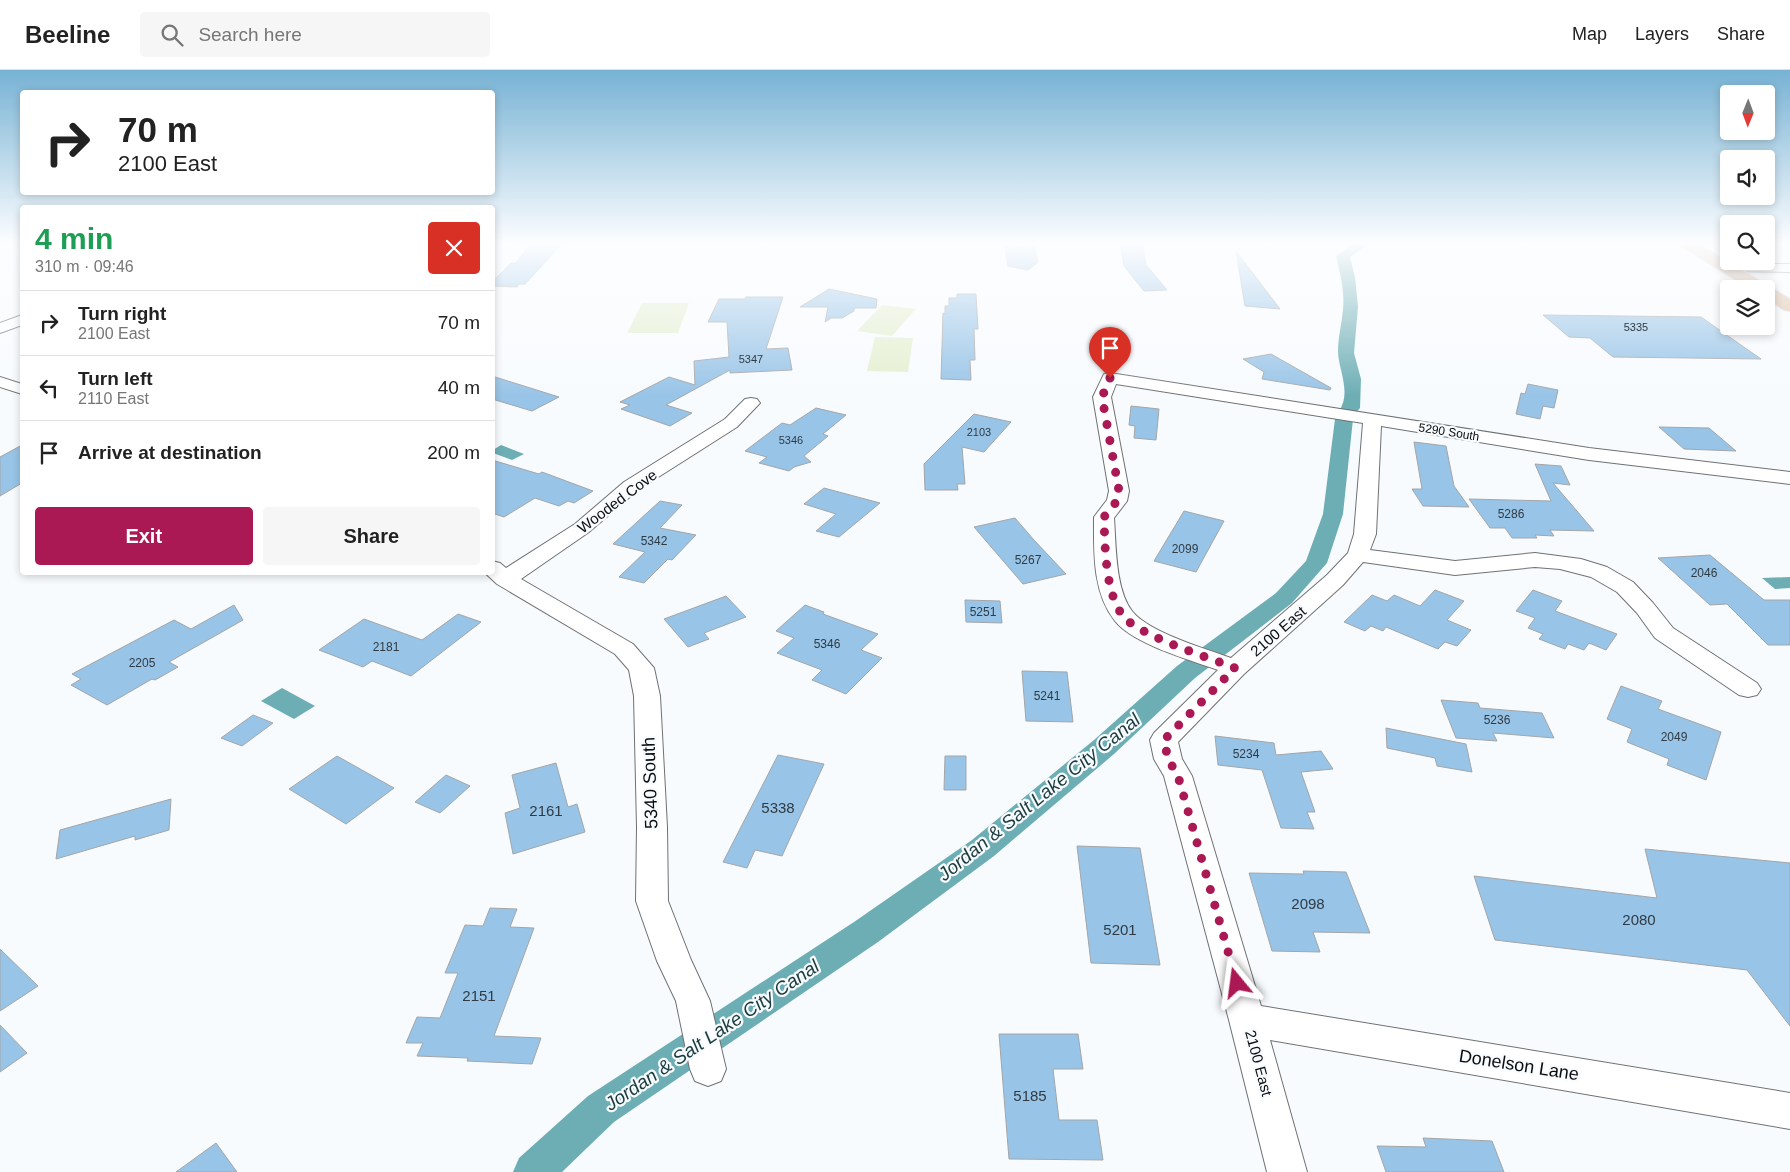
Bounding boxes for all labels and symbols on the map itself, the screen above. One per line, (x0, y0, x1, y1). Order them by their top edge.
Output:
north arrow (1720, 85, 1775, 140)
house number: 5335 (1624, 321, 1648, 333)
pin (1089, 327, 1131, 378)
house number: 5347 (739, 353, 763, 365)
street label: 5290 South (1418, 420, 1480, 444)
house number: 2103 (967, 426, 991, 438)
house number: 5346 (779, 434, 803, 446)
street label: Wooded Cove (574, 466, 660, 536)
house number: 5286 (1498, 507, 1525, 521)
house number: 5342 (641, 534, 668, 548)
house number: 2099 (1172, 542, 1199, 556)
house number: 5267 (1015, 553, 1042, 567)
house number: 2046 (1691, 566, 1718, 580)
street label: 2100 East (1247, 602, 1310, 660)
house number: 5251 (970, 605, 997, 619)
house number: 5346 (814, 637, 841, 651)
house number: 2181 (373, 640, 400, 654)
house number: 2205 (129, 656, 156, 670)
house number: 5241 (1034, 689, 1061, 703)
water label: Jordan & Salt Lake City Canal (933, 709, 1145, 886)
house number: 5236 (1484, 713, 1511, 727)
house number: 2049 (1661, 730, 1688, 744)
street label: 5340 South (638, 737, 662, 829)
house number: 5234 (1233, 747, 1260, 761)
house number: 5338 (761, 799, 795, 816)
house number: 2161 (529, 802, 563, 819)
house number: 2098 (1291, 895, 1325, 912)
house number: 2080 (1622, 911, 1656, 928)
house number: 5201 (1103, 921, 1137, 938)
water label: Jordan & Salt Lake City Canal (600, 955, 824, 1115)
position arrow (1210, 956, 1262, 1008)
house number: 2151 (462, 987, 496, 1004)
street label: 2100 East (1242, 1028, 1276, 1099)
street label: Donelson Lane (1458, 1046, 1580, 1084)
house number: 5185 (1013, 1087, 1047, 1104)

